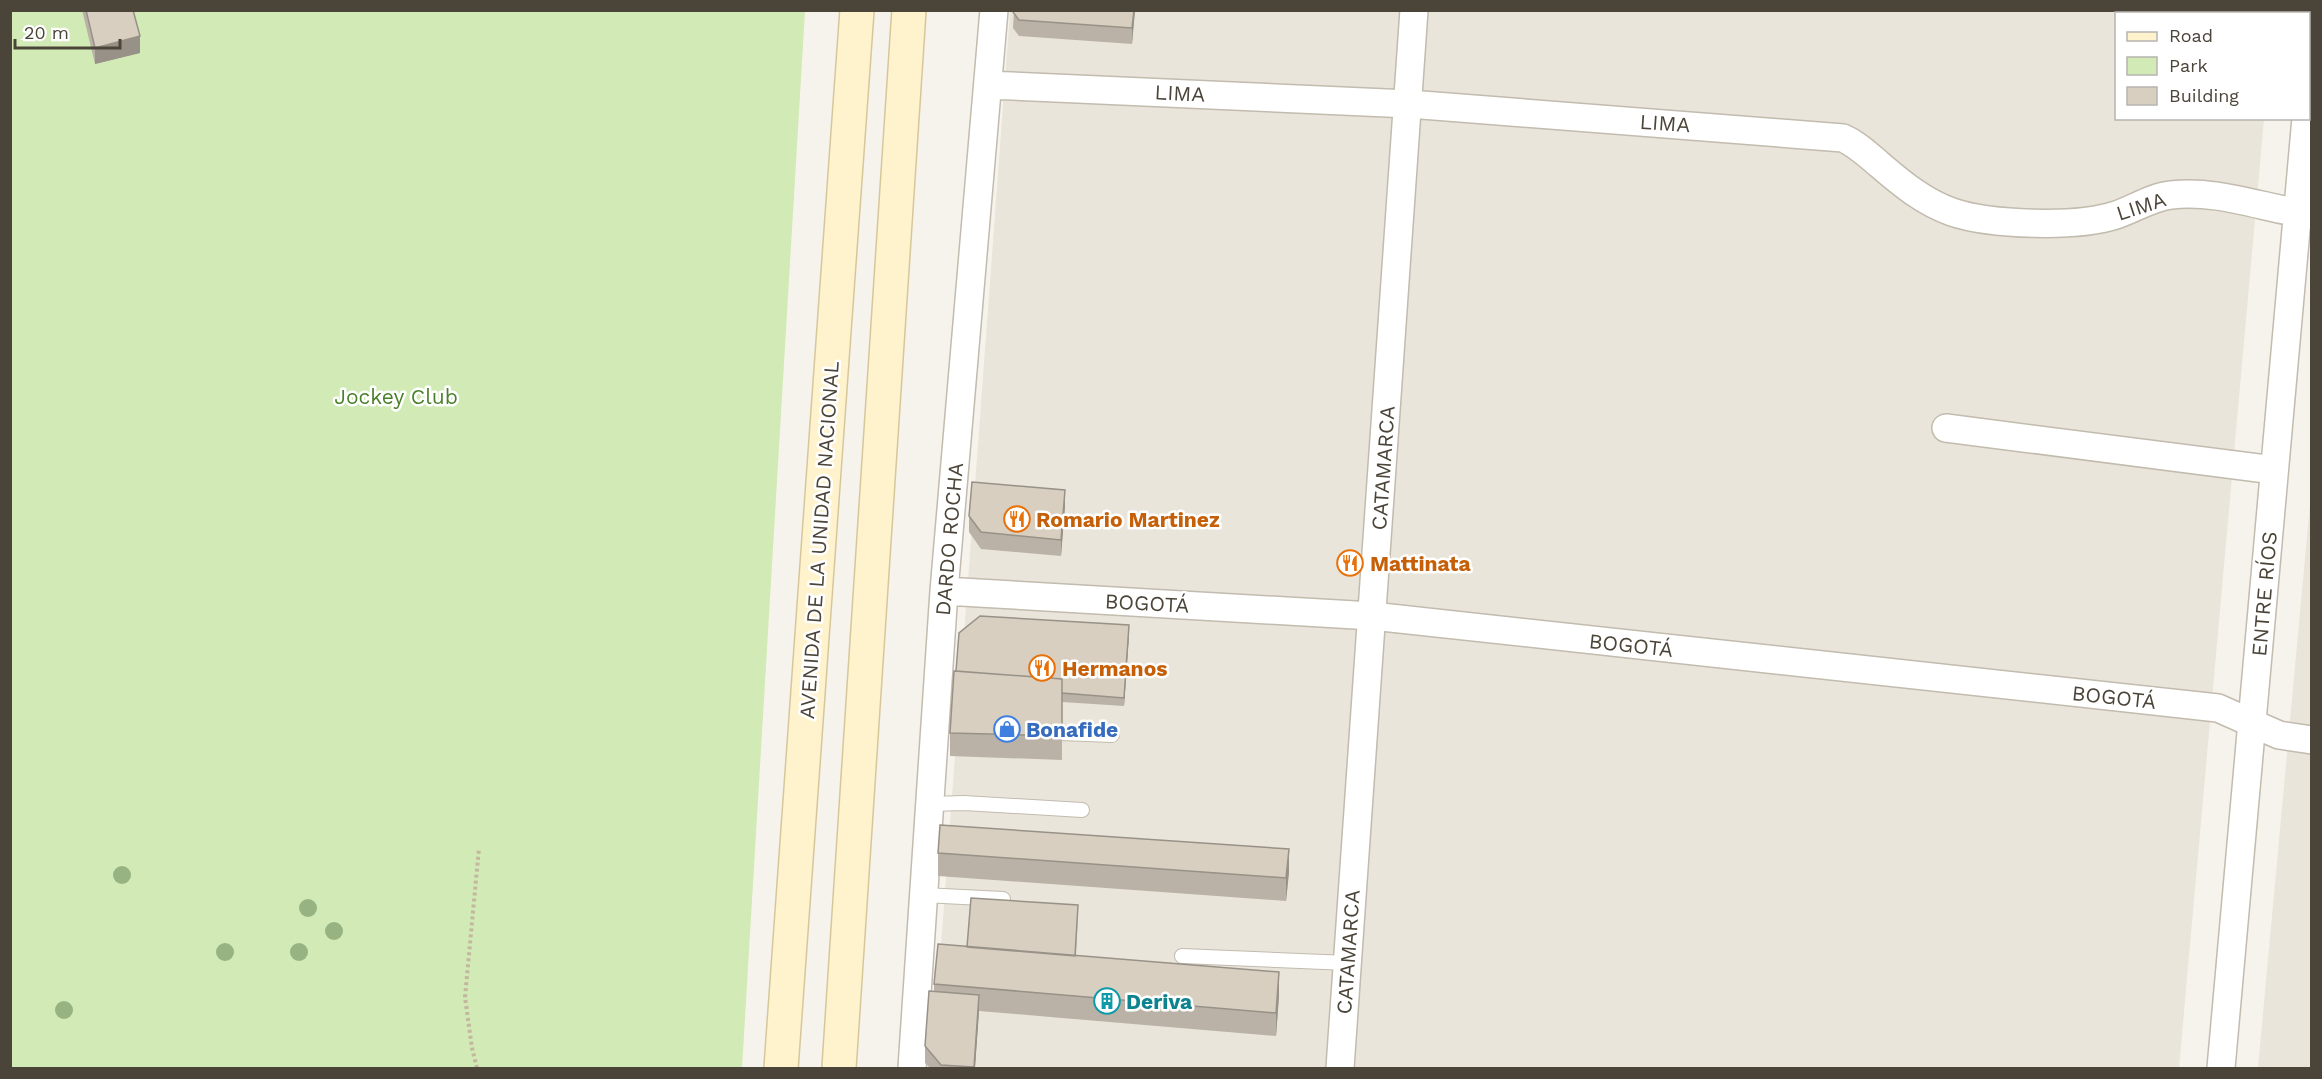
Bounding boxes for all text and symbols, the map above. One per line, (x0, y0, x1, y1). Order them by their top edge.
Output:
scale bar (15, 12, 120, 50)
legend (2115, 12, 2310, 120)
text: 20 m (24, 22, 69, 43)
text: Road (2169, 25, 2213, 46)
text: Park (2169, 55, 2208, 76)
street label: LIMA (1154, 79, 1206, 107)
text: Building (2169, 85, 2239, 106)
street label: LIMA (1639, 109, 1691, 137)
street label: LIMA (2113, 186, 2169, 226)
street label: AVENIDA DE LA UNIDAD NACIONAL (794, 360, 844, 720)
park label: Jockey Club (334, 384, 458, 409)
street label: CATAMARCA (1366, 405, 1400, 531)
street label: DARDO ROCHA (930, 461, 968, 617)
restaurant icon: Romario Martinez (1002, 504, 1032, 534)
place label: Romario Martinez (1036, 507, 1220, 532)
street label: ENTRE RÍOS (2246, 530, 2282, 658)
restaurant icon: Mattinata (1335, 548, 1365, 578)
place label: Mattinata (1370, 551, 1472, 576)
street label: BOGOTÁ (1104, 588, 1190, 618)
street label: BOGOTÁ (1588, 628, 1674, 662)
restaurant icon: Hermanos (1027, 653, 1057, 683)
place label: Hermanos (1062, 656, 1167, 681)
street label: BOGOTÁ (2071, 680, 2157, 714)
shop icon: Bonafide (992, 714, 1022, 744)
place label: Bonafide (1026, 717, 1118, 742)
street label: CATAMARCA (1331, 889, 1365, 1015)
building icon: Deriva (1092, 986, 1122, 1016)
place label: Deriva (1126, 989, 1193, 1014)

